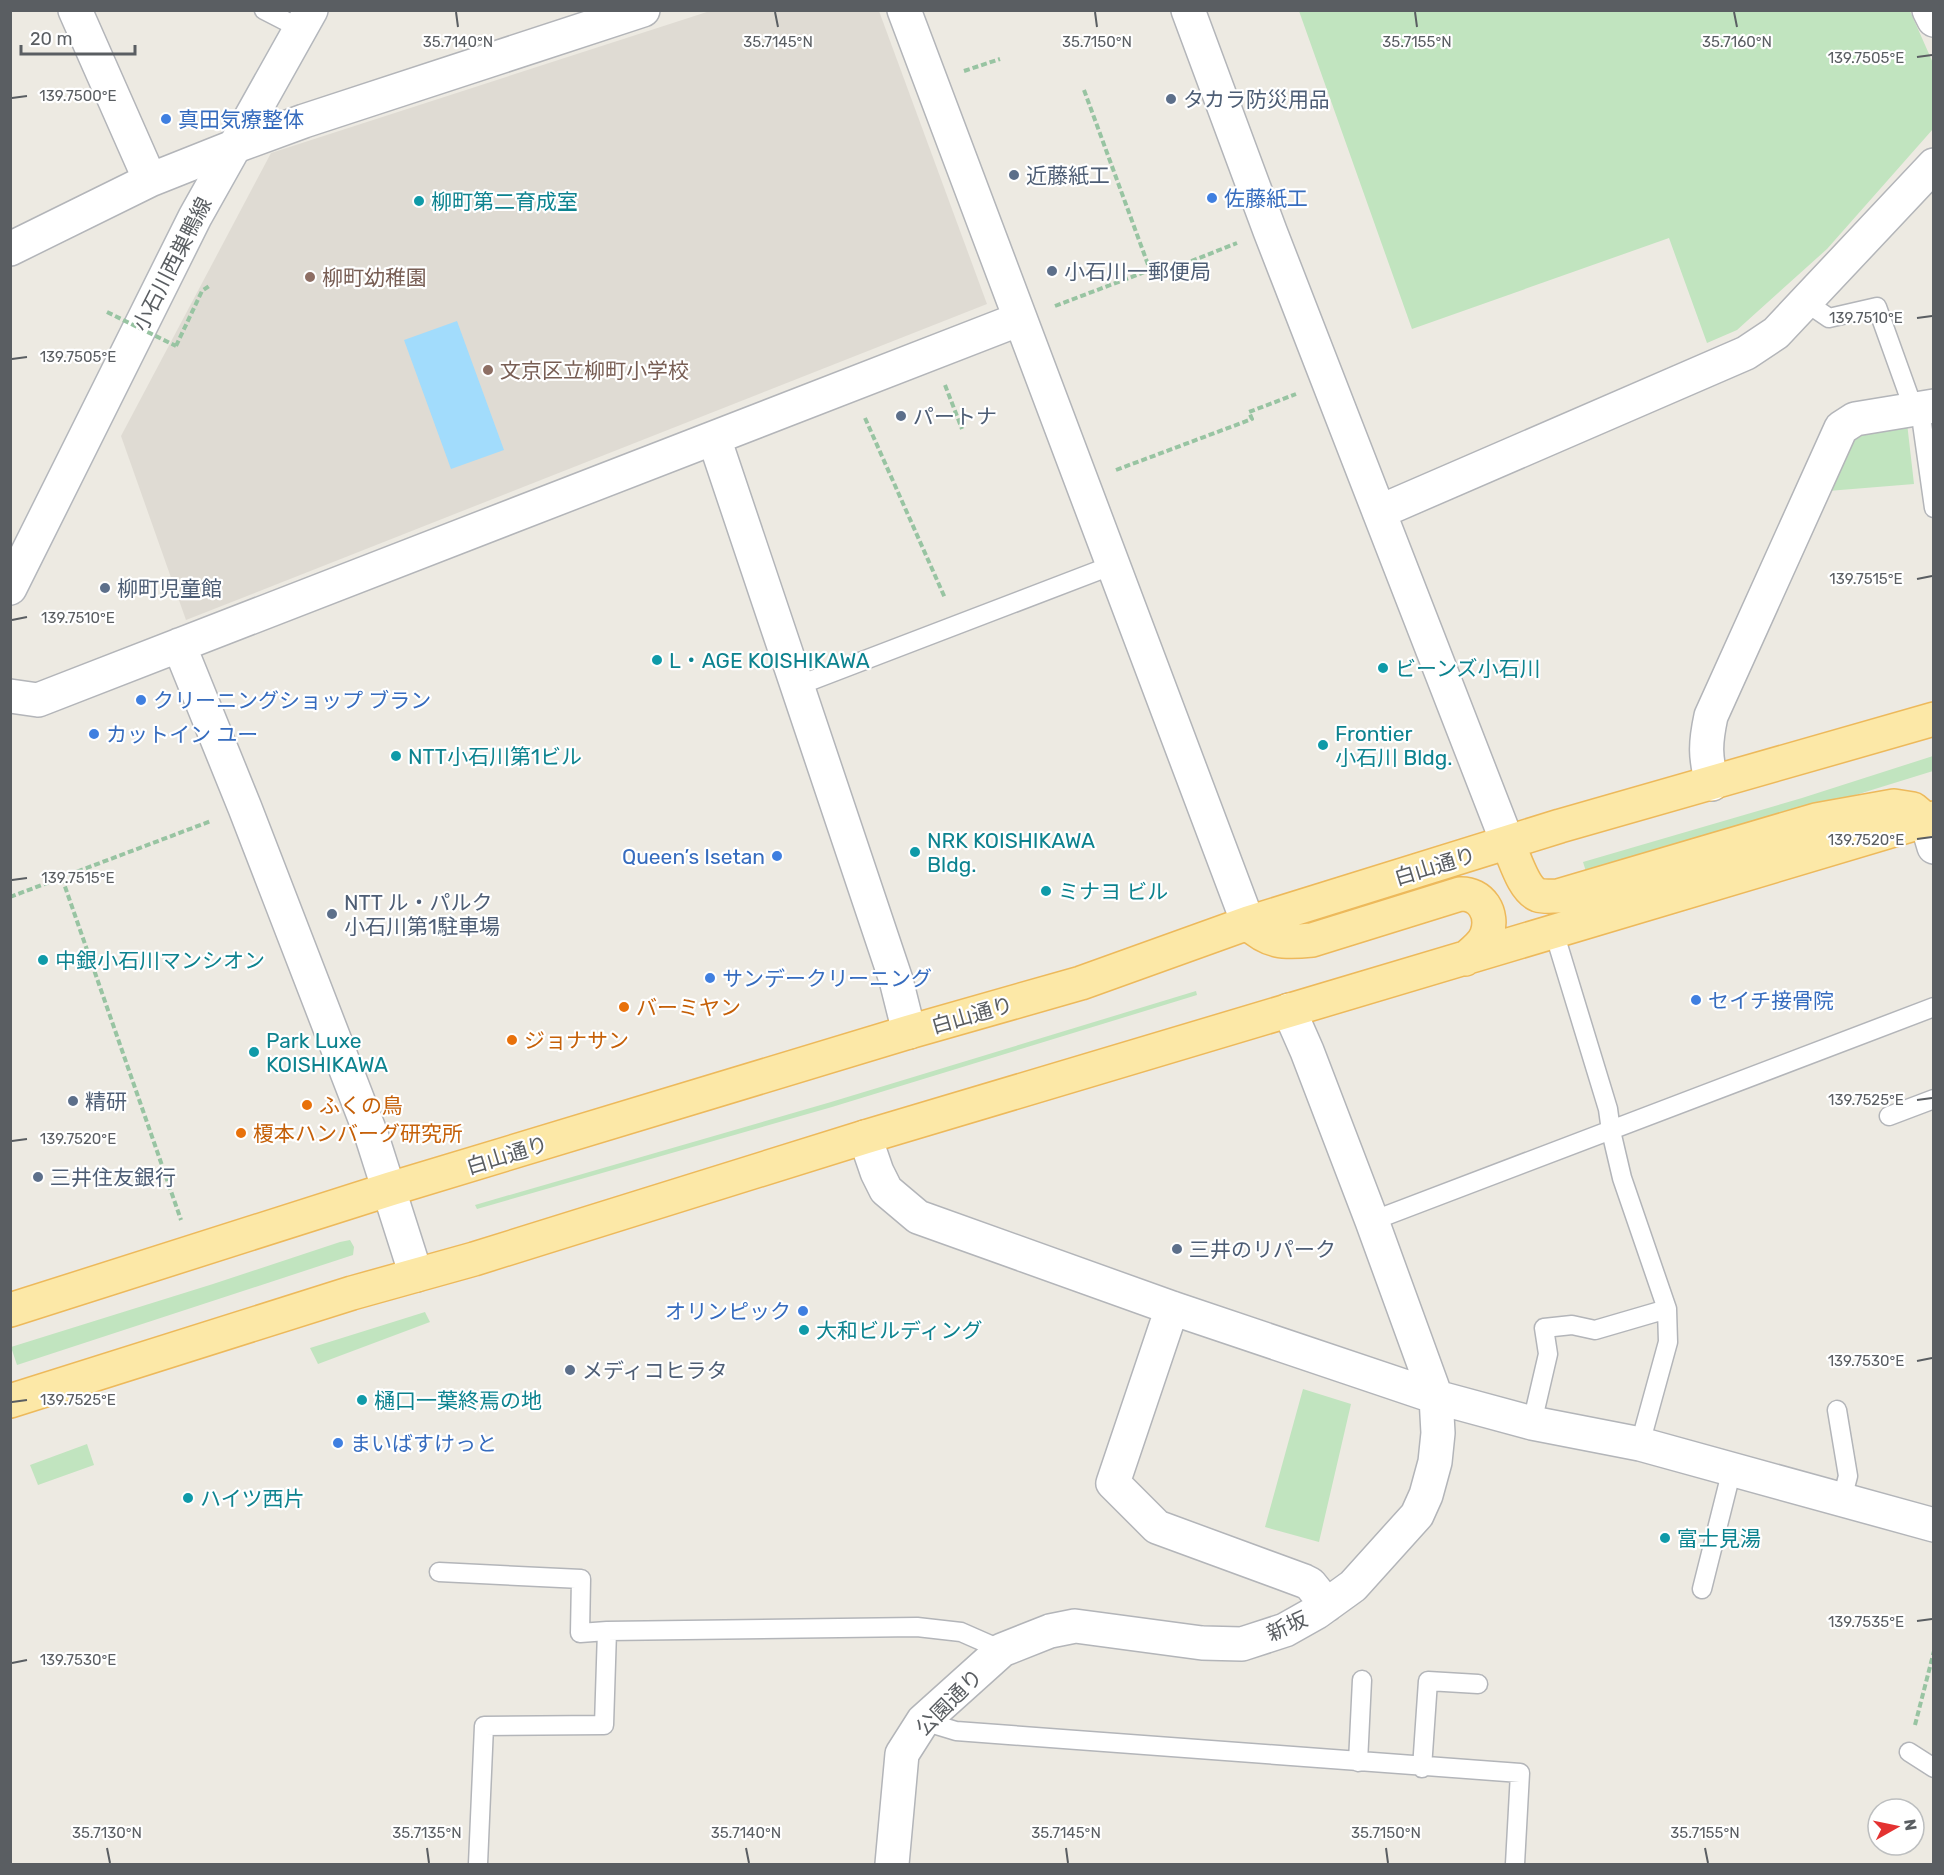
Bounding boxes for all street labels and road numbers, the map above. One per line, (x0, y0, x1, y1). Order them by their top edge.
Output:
street label: 小石川西巣鴨線 (127, 193, 217, 335)
street label: 白山通り (1391, 842, 1479, 890)
street label: 白山通り (928, 991, 1016, 1039)
street label: 白山通り (463, 1131, 551, 1179)
street label: 新坂 (1263, 1606, 1311, 1646)
street label: 公園通り (910, 1663, 988, 1741)

